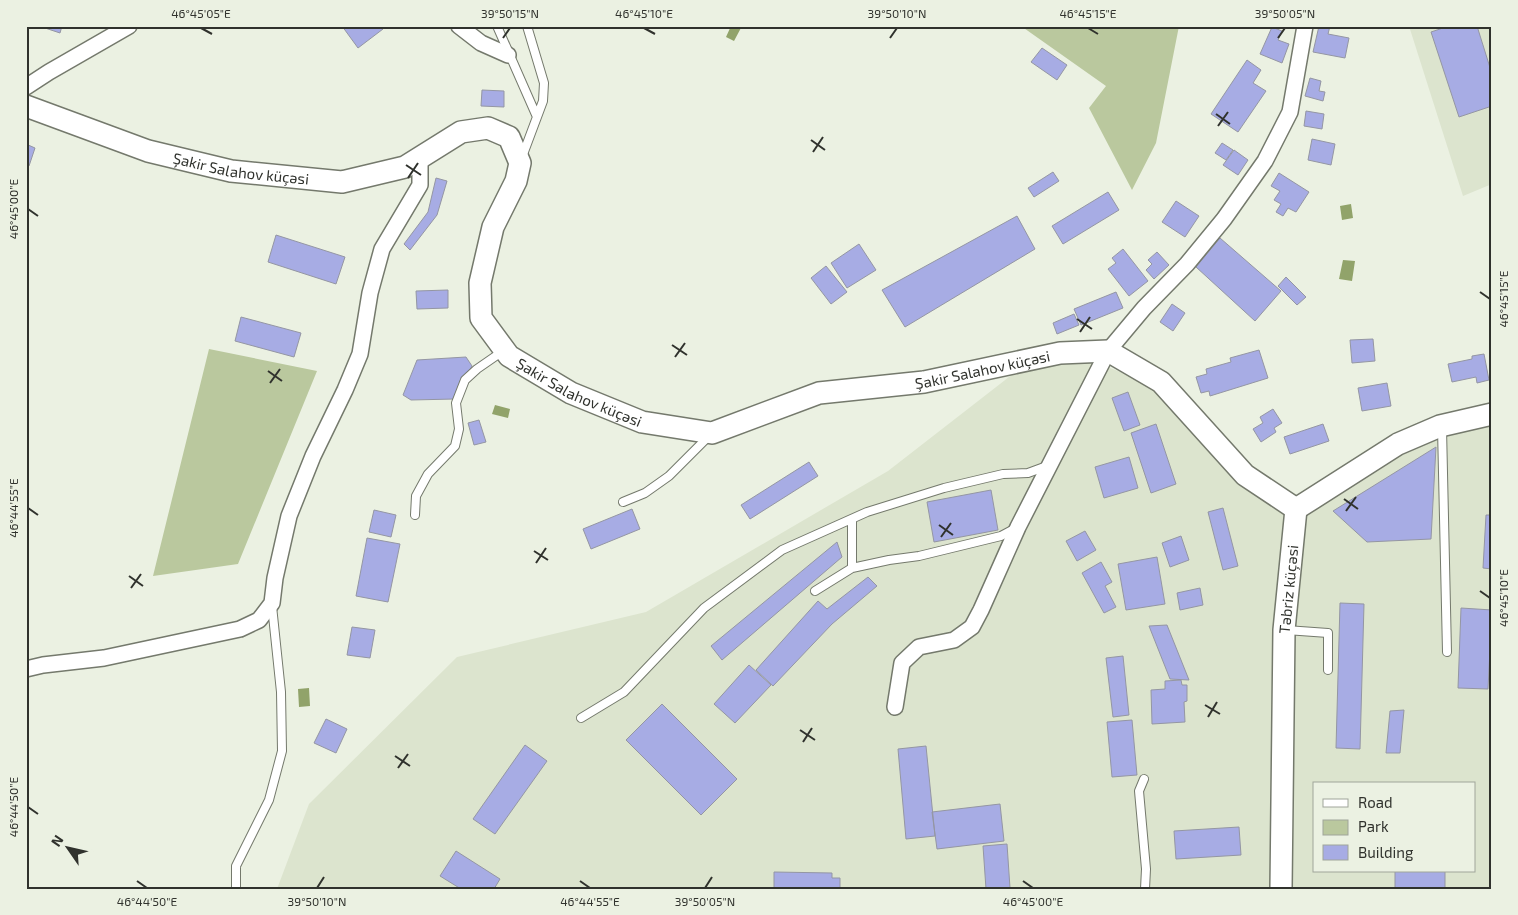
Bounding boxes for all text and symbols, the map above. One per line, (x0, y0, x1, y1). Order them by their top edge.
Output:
text: 46°45'05"E (171, 6, 231, 20)
text: 39°50'15"N (481, 6, 539, 20)
text: 46°45'10"E (615, 6, 673, 20)
text: 39°50'10"N (868, 6, 926, 20)
text: 46°45'15"E (1059, 6, 1117, 20)
text: 39°50'05"N (1255, 6, 1315, 20)
street label: Şakir Salahov küçəsi (171, 148, 310, 188)
text: 46°45'00"E (6, 179, 20, 239)
text: 46°45'15"E (1496, 270, 1510, 328)
street label: Şakir Salahov küçəsi (914, 346, 1052, 393)
street label: Şakir Salahov küçəsi (513, 354, 645, 430)
text: 46°44'55"E (6, 478, 20, 538)
street label: Təbriz küçəsi (1275, 544, 1301, 634)
text: 46°45'10"E (1496, 569, 1510, 627)
text: 46°44'50"E (6, 777, 20, 837)
legend (1313, 782, 1476, 872)
text: Road (1358, 793, 1393, 811)
text: Park (1358, 817, 1389, 835)
north arrow (42, 822, 92, 872)
text: N (47, 832, 67, 849)
text: Building (1358, 843, 1414, 861)
text: 46°44'50"E (117, 894, 177, 908)
text: 39°50'10"N (288, 894, 346, 908)
text: 46°44'55"E (560, 894, 620, 908)
text: 39°50'05"N (675, 894, 735, 908)
text: 46°45'00"E (1003, 894, 1063, 908)

